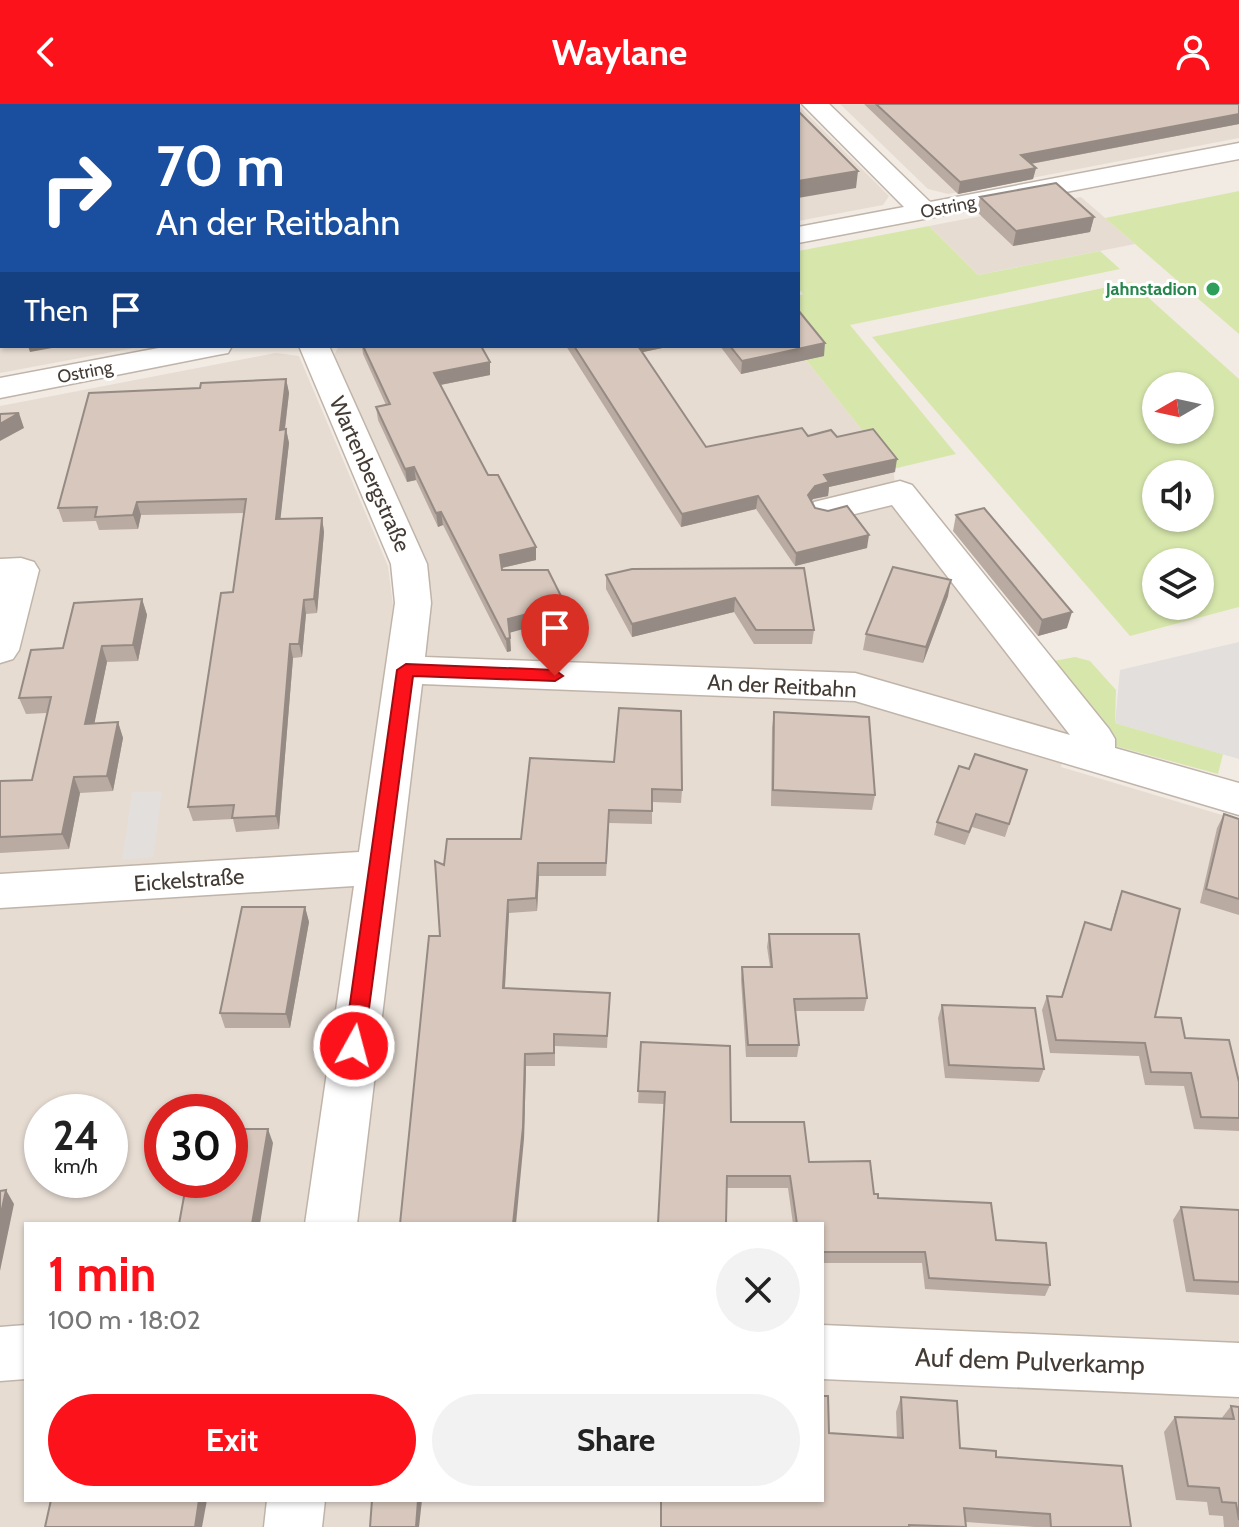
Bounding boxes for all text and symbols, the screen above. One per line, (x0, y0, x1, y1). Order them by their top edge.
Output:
icon: back (24, 30, 68, 74)
text: Waylane (552, 30, 687, 74)
icon: person (1171, 30, 1215, 74)
text: 70 m (156, 132, 285, 200)
icon: right (24, 136, 128, 240)
street label: Ostring (919, 191, 978, 223)
text: An der Reitbahn (156, 200, 400, 244)
place label: Jahnstadion (1105, 278, 1197, 300)
marker: Jahnstadion (1204, 280, 1222, 298)
icon: arrive (104, 288, 148, 332)
text: Then (24, 292, 88, 329)
street label: Ostring (56, 356, 115, 388)
north arrow (1142, 372, 1214, 444)
map controls (1142, 372, 1214, 620)
street label: Wartenbergstraße (324, 392, 416, 556)
button: sound (1142, 460, 1214, 532)
button: layers (1142, 548, 1214, 620)
pin (521, 594, 589, 676)
icon: arrive (533, 606, 577, 650)
street label: An der Reitbahn (707, 669, 857, 703)
street label: Eickelstraße (133, 863, 245, 897)
position arrow (312, 1004, 396, 1088)
speed limit sign: 30 (144, 1094, 248, 1198)
text: 24 (53, 1111, 99, 1160)
text: km/h (54, 1154, 98, 1178)
text: 1 min (48, 1245, 156, 1303)
button: close (716, 1248, 800, 1332)
text: 100 m · 18:02 (48, 1304, 201, 1336)
street label: Auf dem Pulverkamp (915, 1341, 1145, 1381)
button: Exit (48, 1394, 416, 1486)
button: Share (432, 1394, 800, 1486)

